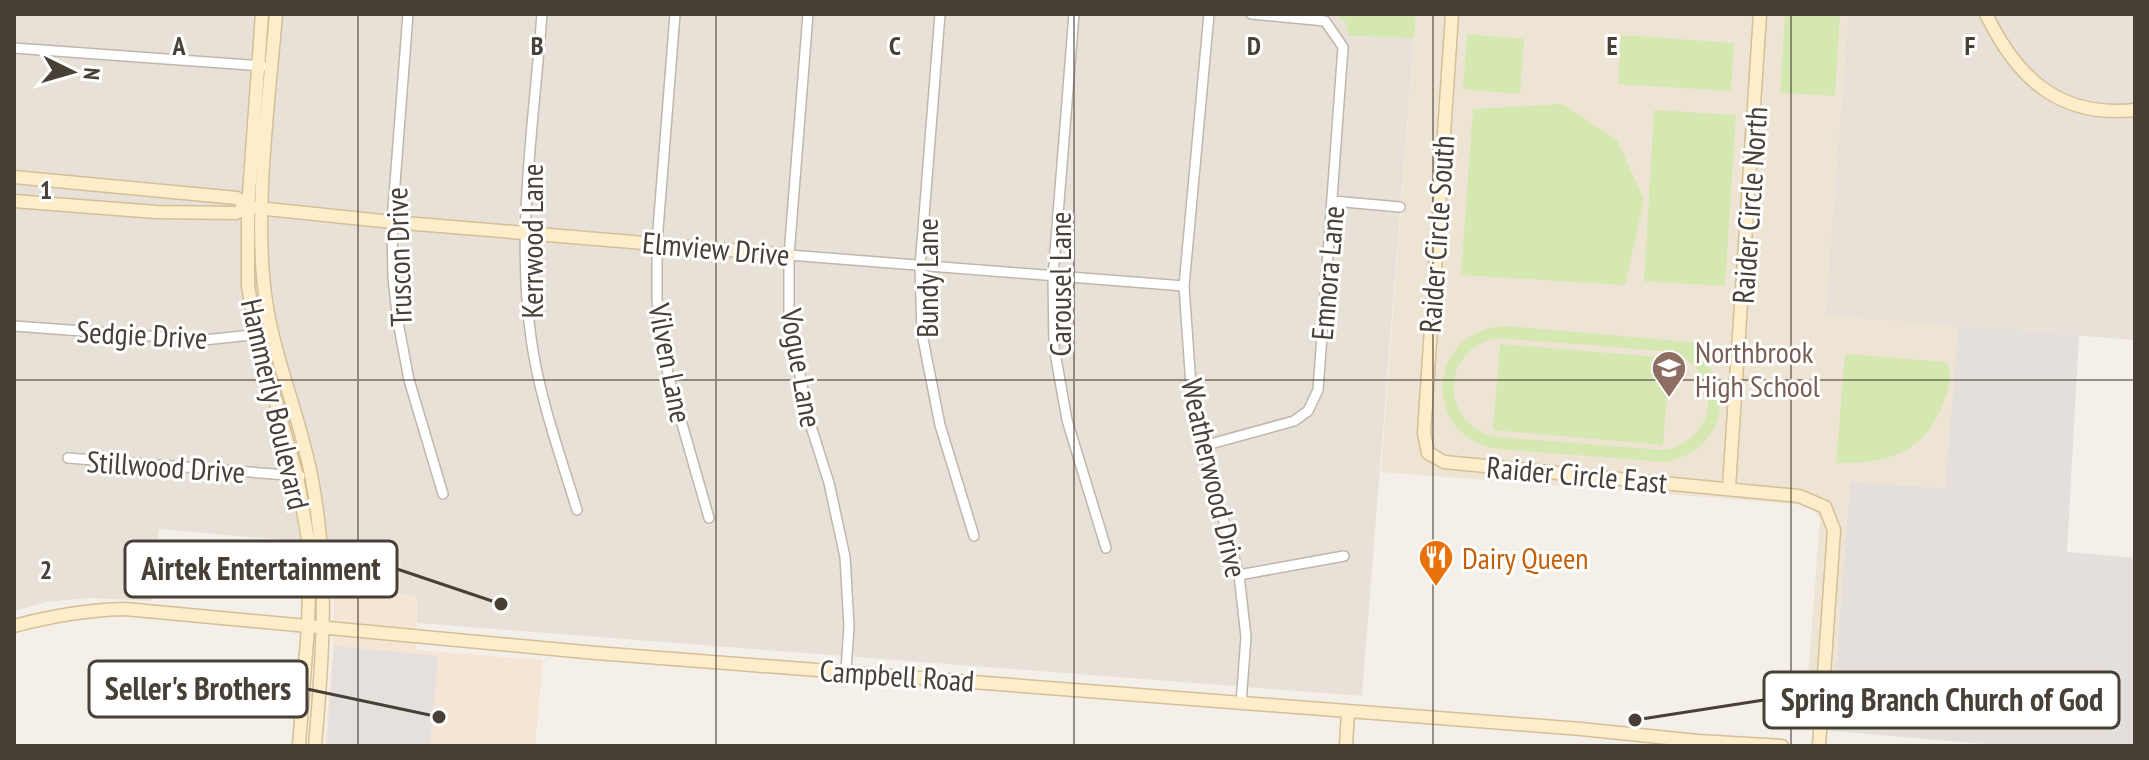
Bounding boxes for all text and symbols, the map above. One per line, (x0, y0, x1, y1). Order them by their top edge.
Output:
text: A (171, 29, 186, 62)
text: B (531, 29, 544, 62)
text: C (889, 29, 901, 62)
text: D (1247, 29, 1261, 62)
text: E (1606, 29, 1618, 62)
text: F (1965, 29, 1976, 62)
north arrow (32, 32, 112, 112)
text: N (77, 67, 106, 81)
street label: Raider Circle North (1723, 105, 1775, 305)
street label: Raider Circle South (1410, 134, 1462, 334)
street label: Kerrwood Lane (512, 164, 551, 318)
text: 1 (40, 173, 52, 206)
street label: Truscon Drive (376, 187, 420, 327)
street label: Emnora Lane (1302, 204, 1352, 342)
street label: Carousel Lane (1040, 211, 1079, 357)
street label: Bundy Lane (907, 218, 946, 338)
street label: Elmview Drive (641, 222, 791, 274)
street label: Hammerly Boulevard (233, 295, 319, 513)
street label: Vilven Lane (640, 299, 702, 426)
street label: Vogue Lane (772, 305, 832, 430)
street label: Sedgie Drive (76, 311, 208, 357)
place label: Northbrook High School (1695, 332, 1820, 405)
school or university icon: Northbrook High School (1650, 349, 1688, 399)
street label: Weatherwood Drive (1173, 375, 1257, 581)
street label: Stillwood Drive (85, 441, 247, 491)
street label: Raider Circle East (1485, 447, 1670, 501)
restaurant icon: Dairy Queen (1417, 538, 1455, 588)
place label: Dairy Queen (1462, 538, 1588, 577)
callout: Airtek Entertainment (125, 541, 397, 597)
text: Airtek Entertainment (140, 547, 381, 589)
text: 2 (40, 553, 52, 586)
street label: Campbell Road (818, 650, 976, 700)
callout: Seller's Brothers (89, 661, 307, 717)
text: Seller's Brothers (105, 667, 291, 709)
callout: Spring Branch Church of God (1764, 672, 2119, 728)
text: Spring Branch Church of God (1781, 678, 2103, 720)

